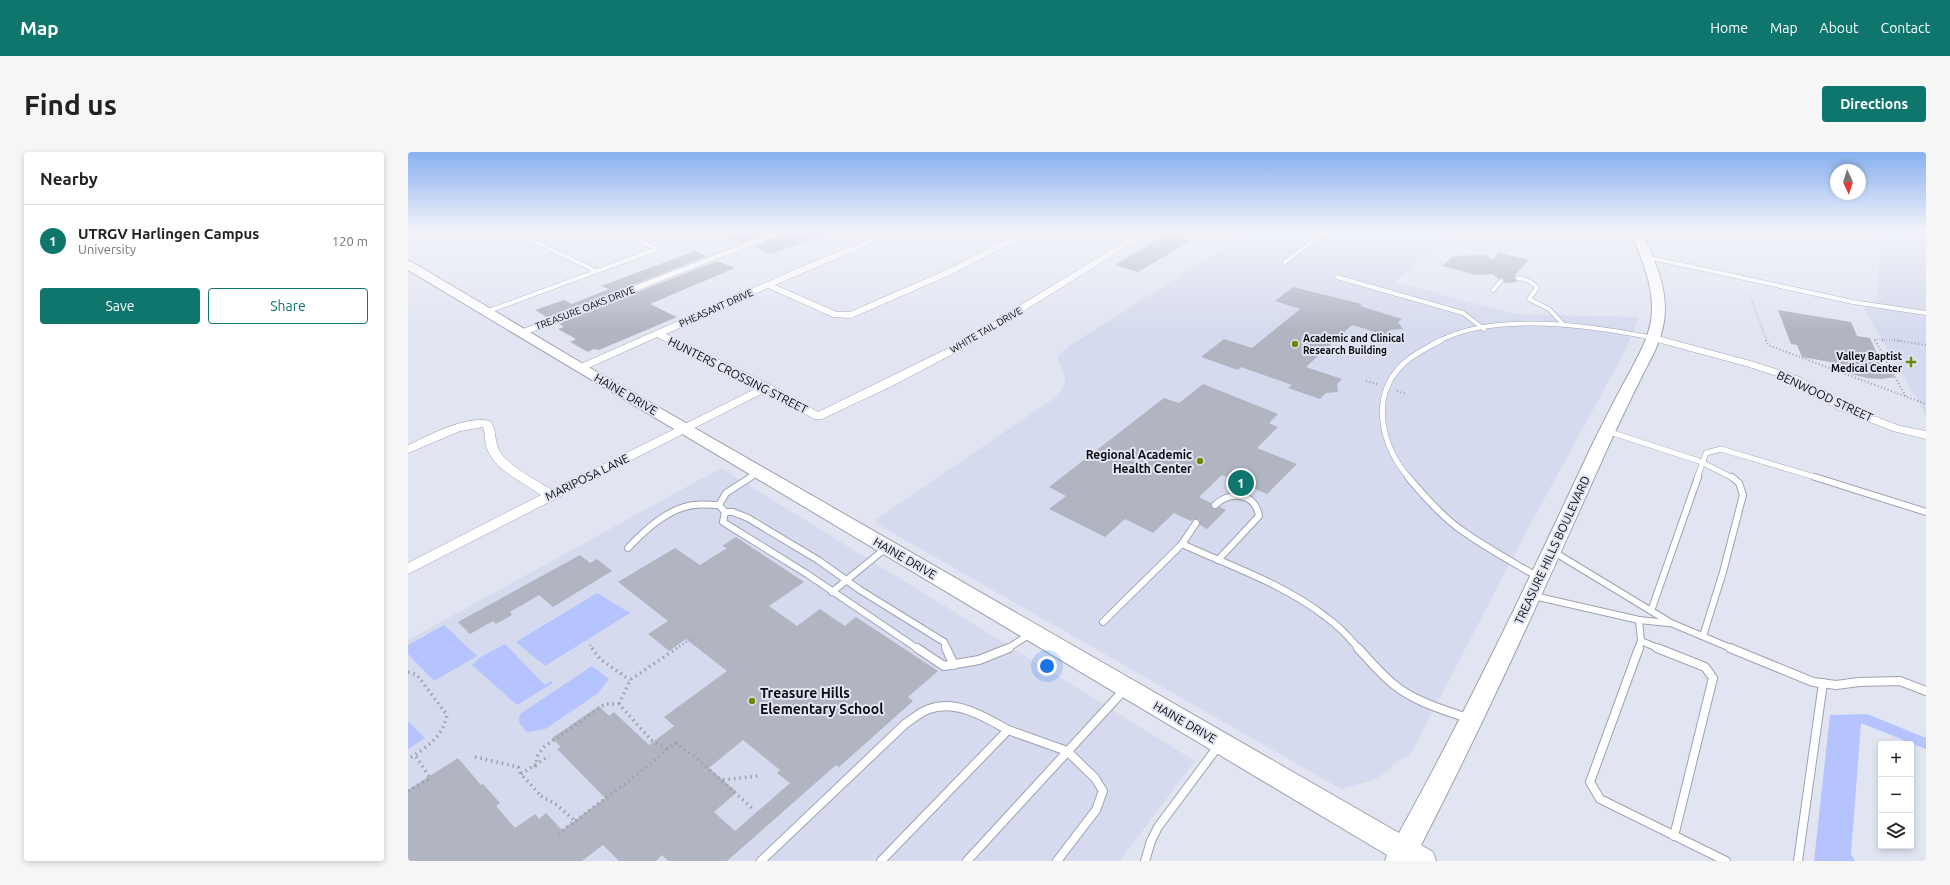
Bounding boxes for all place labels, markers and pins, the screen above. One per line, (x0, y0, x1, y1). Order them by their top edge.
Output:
place label: Academic and Clinical Research Building (1303, 333, 1404, 356)
marker: Academic and Clinical Research Building (1290, 339, 1300, 349)
place label: Valley Baptist Medical Center (1831, 351, 1903, 374)
marker: Valley Baptist Medical Center (1905, 356, 1917, 368)
place label: Regional Academic Health Center (1086, 448, 1192, 475)
marker: Regional Academic Health Center (1195, 456, 1205, 466)
pin: 1 (1228, 468, 1254, 498)
place label: Treasure Hills Elementary School (760, 685, 883, 717)
marker: Treasure Hills Elementary School (747, 696, 757, 706)

